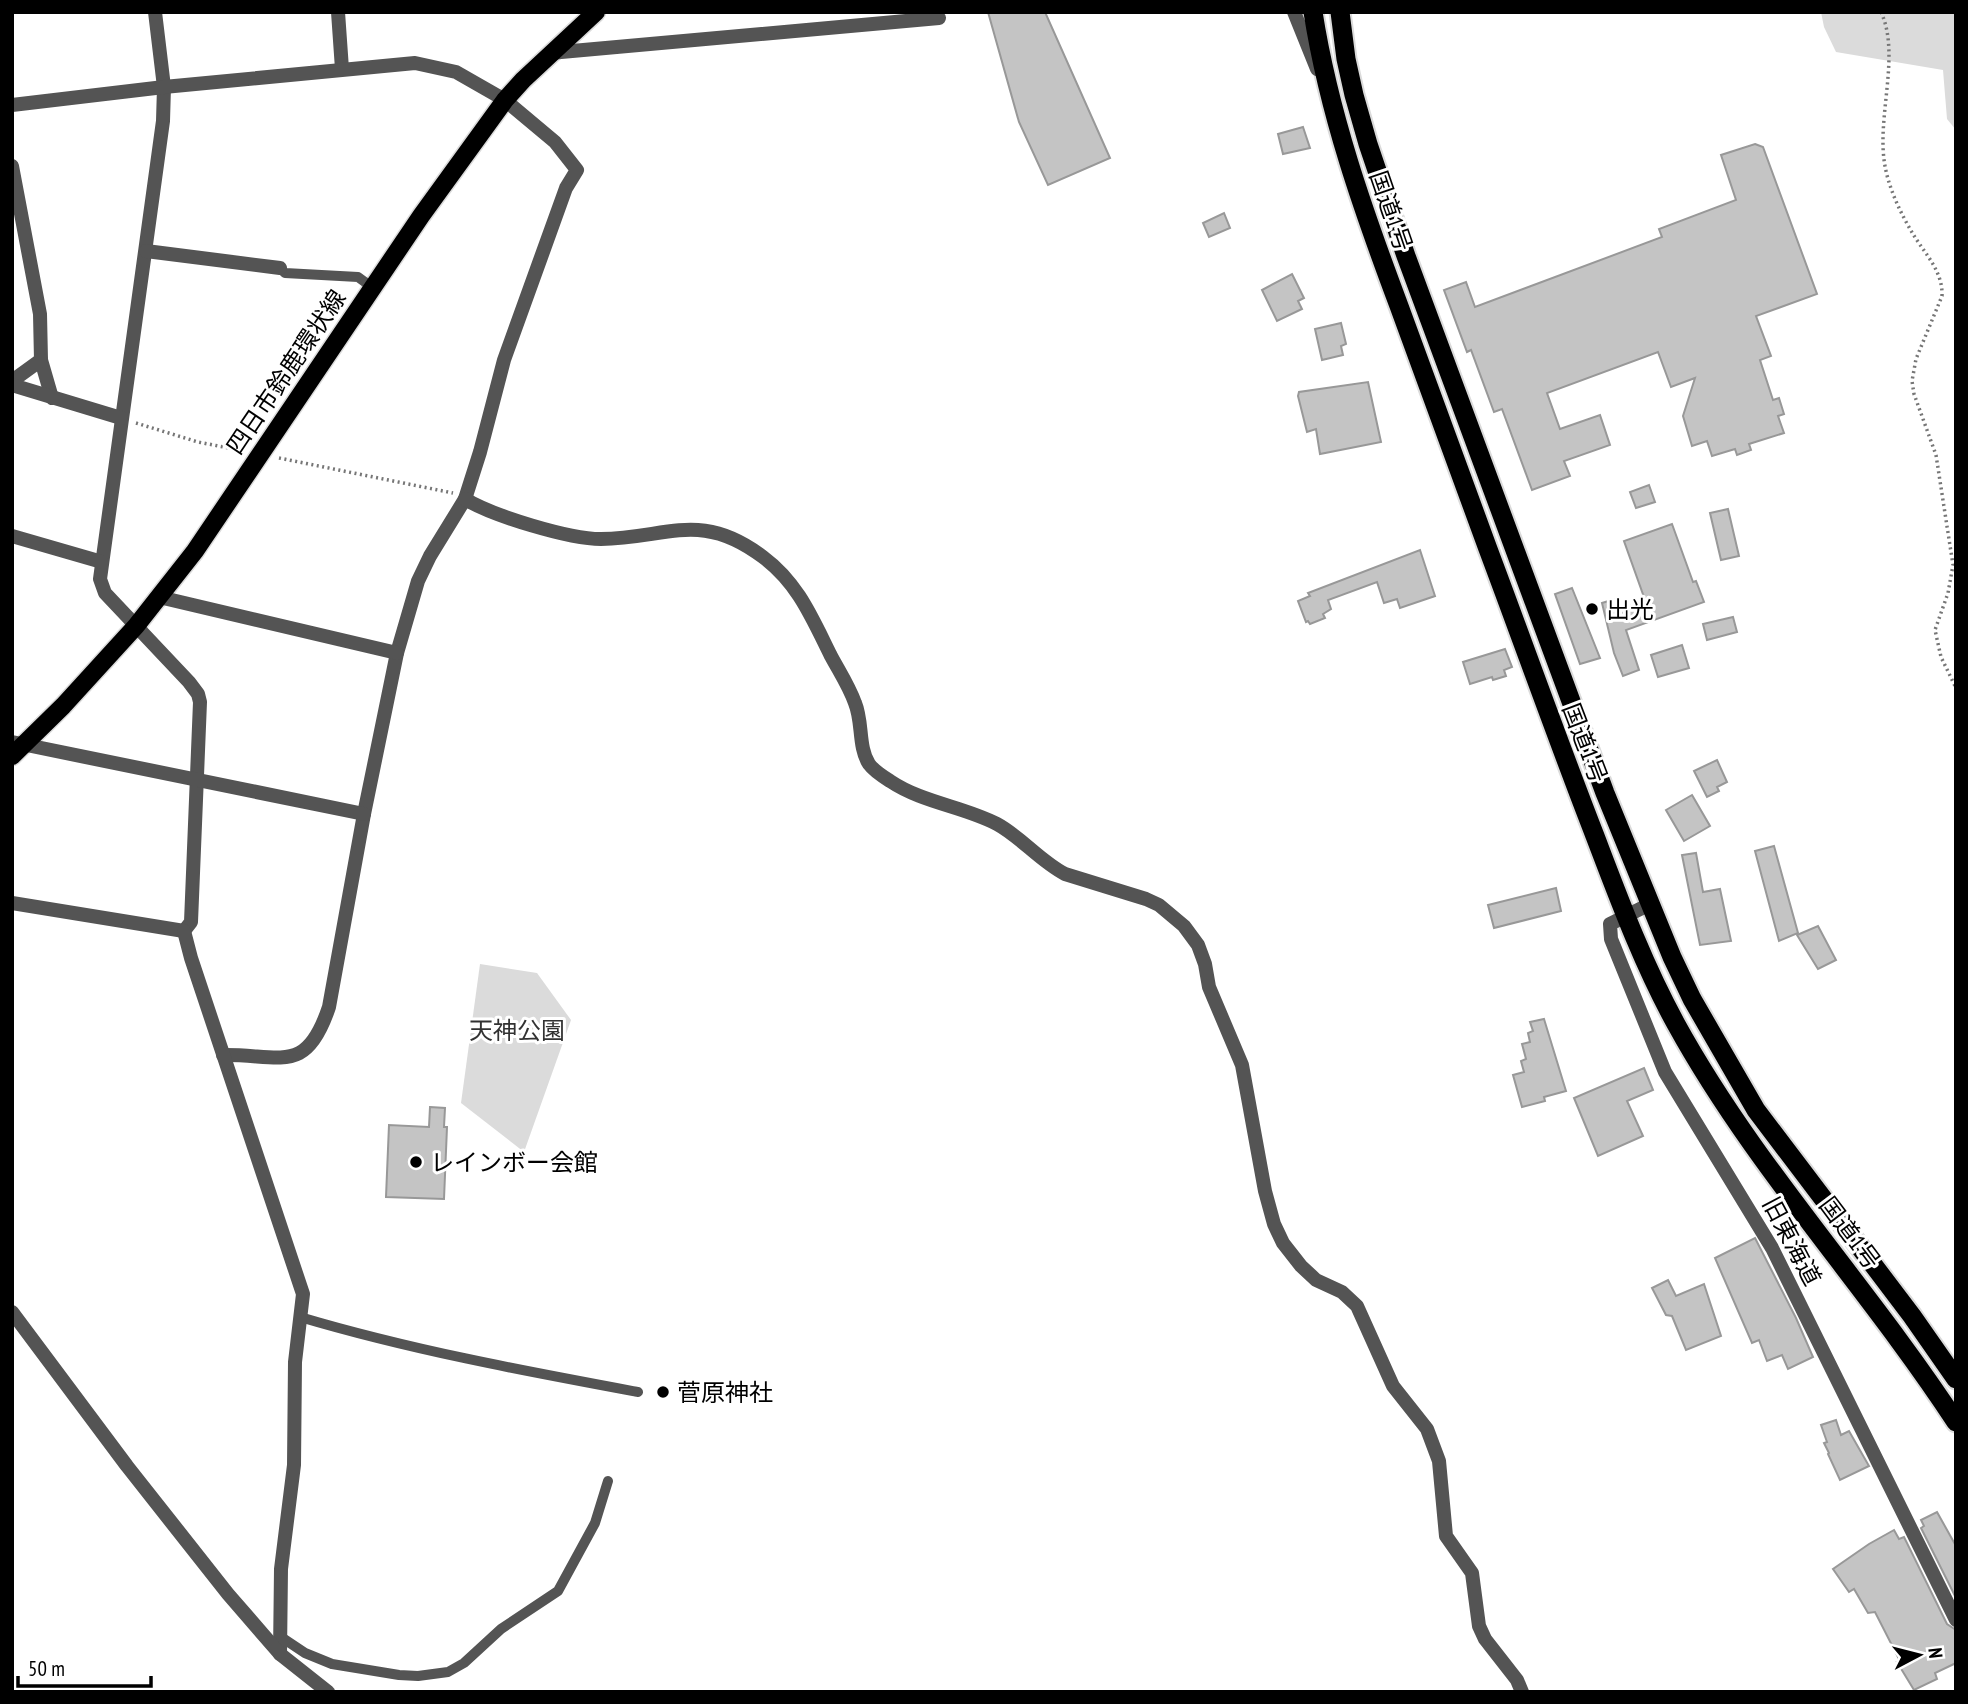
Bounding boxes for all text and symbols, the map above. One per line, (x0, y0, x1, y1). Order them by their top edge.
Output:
street label: 国道1号 (1363, 167, 1419, 255)
street label: 四日市鈴鹿環状線 (219, 284, 353, 460)
place label: 出光 (1606, 594, 1654, 625)
marker: 出光 (1584, 601, 1600, 617)
street label: 国道1号 (1556, 699, 1614, 787)
park label: 天神公園 (469, 1015, 565, 1046)
place label: レインボー会館 (430, 1147, 598, 1178)
marker: レインボー会館 (408, 1154, 424, 1170)
street label: 旧東海道 (1756, 1191, 1828, 1291)
street label: 国道1号 (1813, 1191, 1887, 1275)
place label: 菅原神社 (677, 1377, 773, 1408)
marker: 菅原神社 (655, 1384, 671, 1400)
north arrow (1884, 1620, 1954, 1690)
scale bar (18, 1644, 150, 1688)
text: N (1923, 1646, 1948, 1659)
text: 50 m (28, 1655, 65, 1682)

